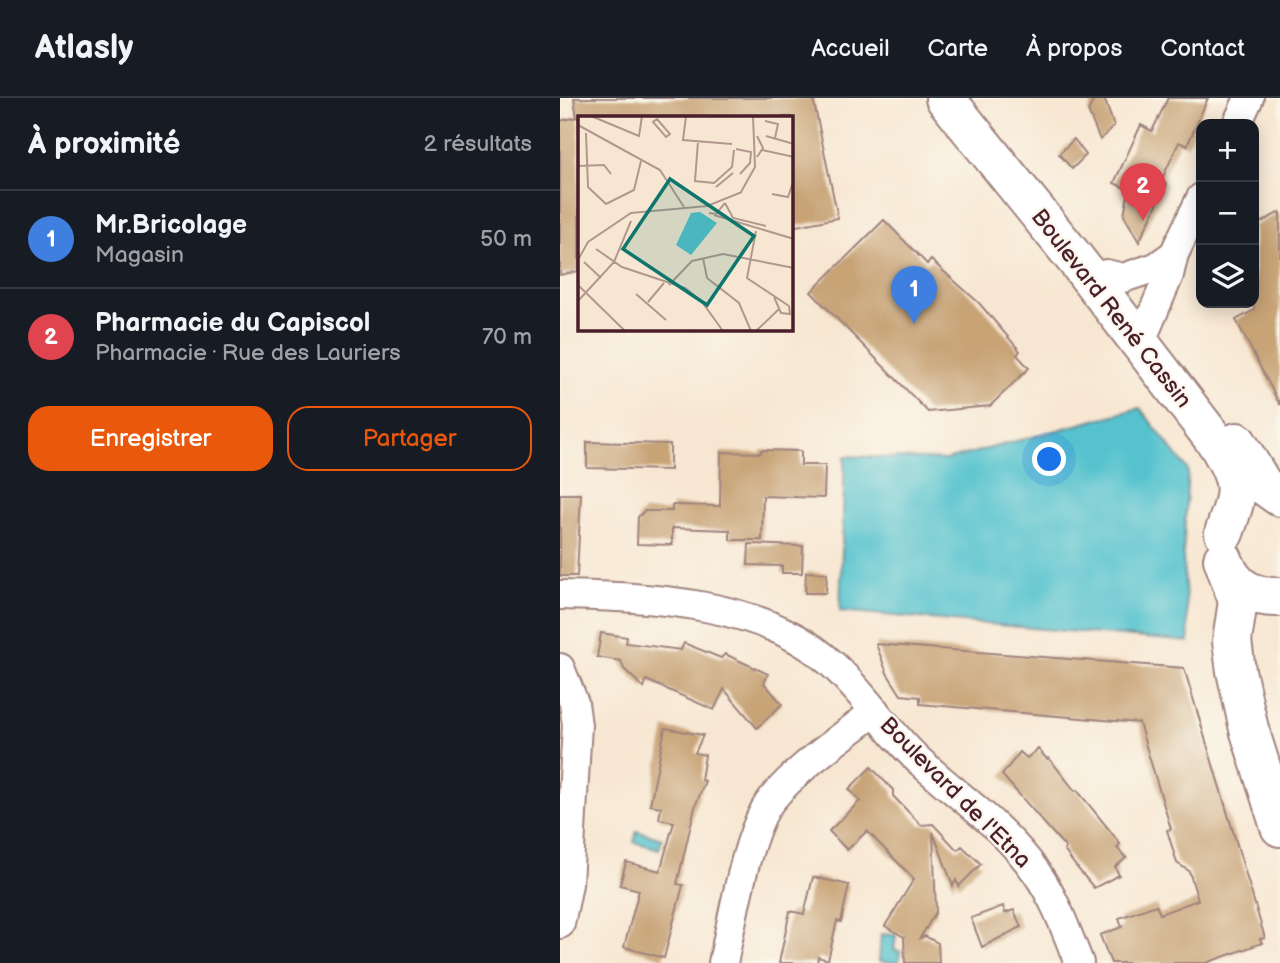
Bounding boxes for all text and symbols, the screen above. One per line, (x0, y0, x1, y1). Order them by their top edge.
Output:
text: Atlasly (35, 28, 133, 68)
text: Accueil (811, 34, 890, 63)
text: Carte (928, 34, 988, 63)
text: À propos (1026, 34, 1122, 63)
text: Contact (1160, 34, 1245, 63)
inset map (578, 116, 793, 331)
map controls (1196, 119, 1259, 308)
button: + (1196, 119, 1259, 182)
text: À proximité (28, 126, 180, 162)
text: 2 résultats (424, 130, 532, 158)
pin: 2 (1120, 163, 1166, 221)
button: − (1196, 182, 1259, 245)
street label: Boulevard René Cassin (1025, 204, 1197, 414)
text: Mr.Bricolage (95, 210, 247, 241)
text: 1 (46, 225, 56, 253)
text: 50 m (480, 225, 532, 253)
text: Magasin (95, 241, 184, 269)
button: layers (1196, 245, 1259, 308)
pin: 1 (891, 266, 937, 324)
text: Pharmacie du Capiscol (95, 308, 370, 339)
text: 2 (44, 323, 58, 351)
text: 70 m (482, 323, 532, 351)
text: Pharmacie · Rue des Lauriers (95, 339, 401, 367)
button: Enregistrer (28, 406, 273, 471)
button: Partager (287, 406, 532, 471)
your location (1032, 442, 1066, 476)
street label: Boulevard de l'Etna (874, 711, 1037, 874)

